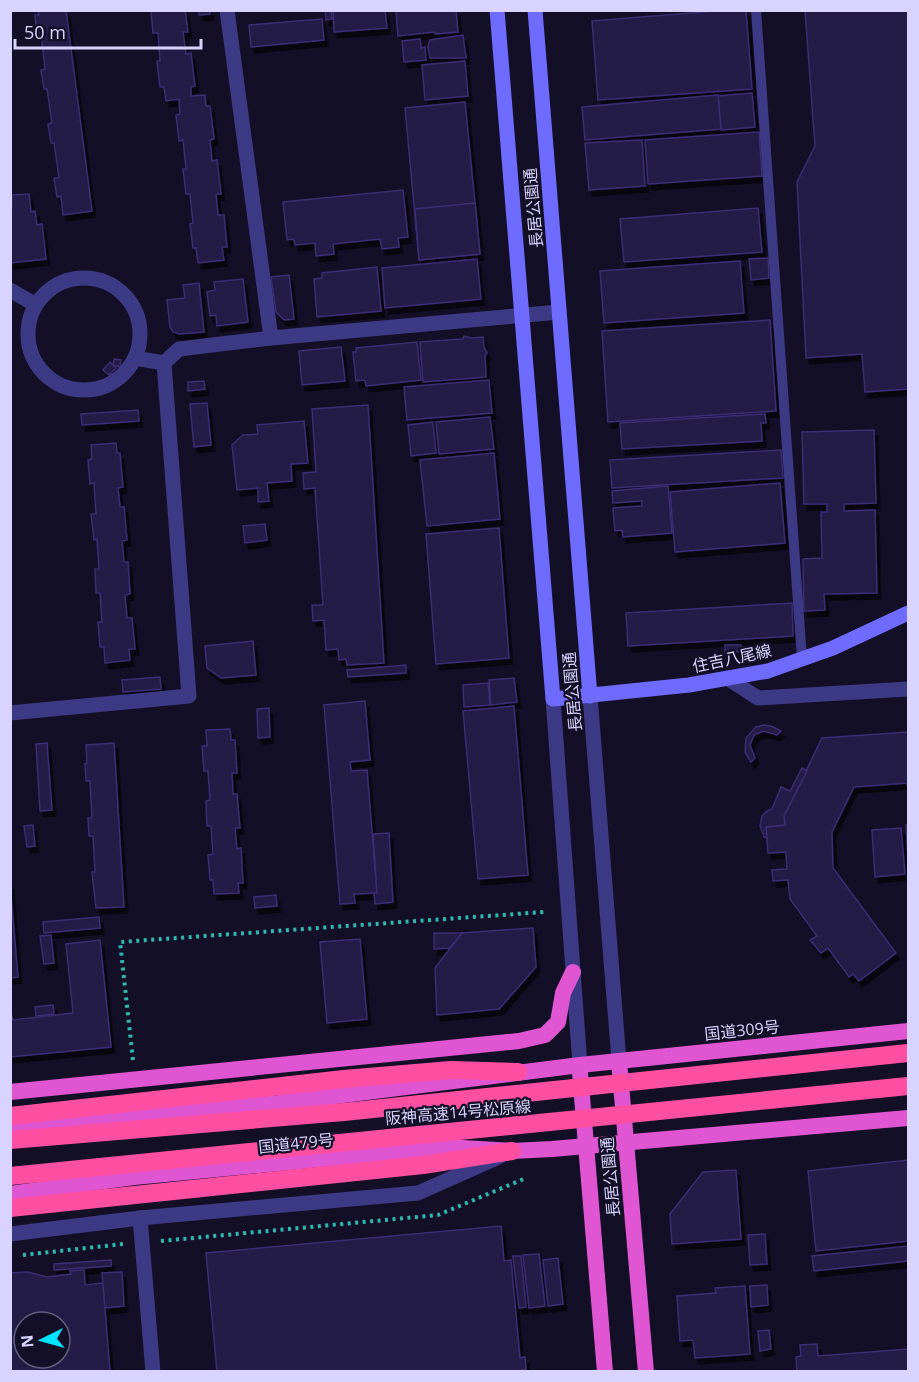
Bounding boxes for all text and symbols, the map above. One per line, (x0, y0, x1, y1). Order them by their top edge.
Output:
scale bar (15, 12, 201, 50)
text: 50 m (24, 20, 66, 44)
street label: 長居公園通 (519, 167, 547, 249)
street label: 住吉八尾線 (691, 639, 773, 677)
street label: 長居公園通 (558, 651, 586, 733)
street label: 国道309号 (703, 1015, 781, 1045)
street label: 阪神高速14号松原線 (384, 1095, 532, 1129)
street label: 国道479号 (257, 1128, 335, 1158)
street label: 長居公園通 (596, 1136, 624, 1218)
north arrow (12, 1310, 72, 1370)
text: N (16, 1334, 39, 1349)

